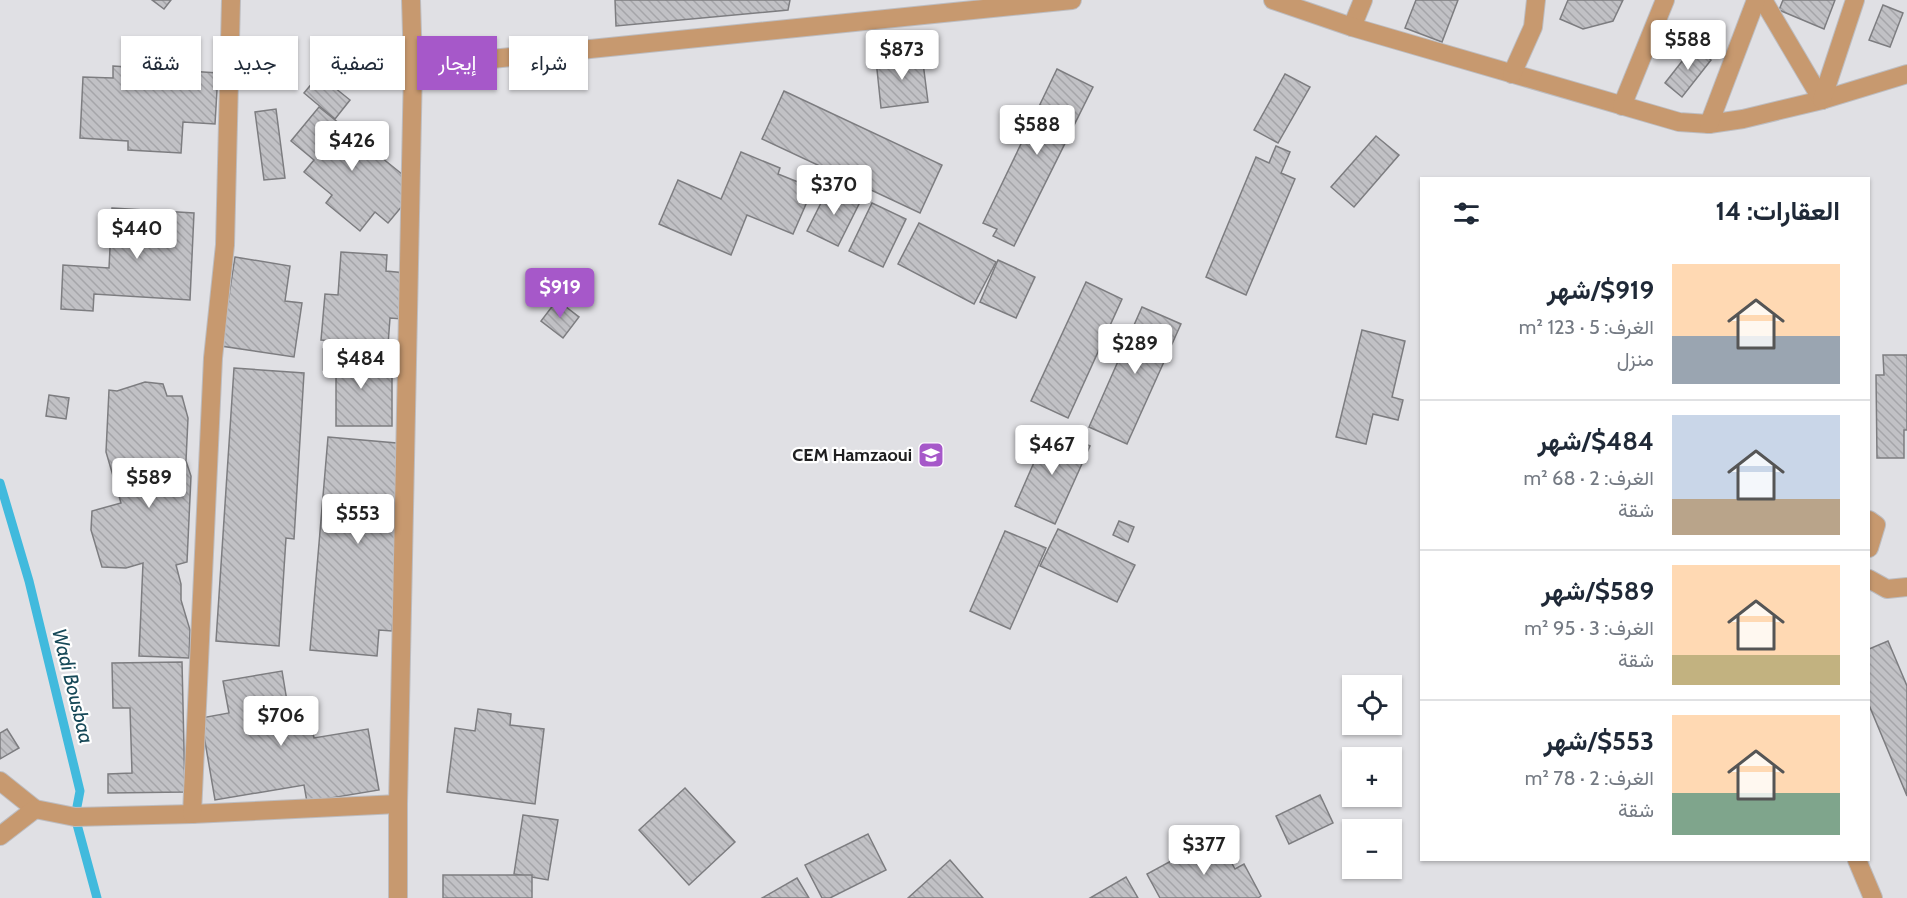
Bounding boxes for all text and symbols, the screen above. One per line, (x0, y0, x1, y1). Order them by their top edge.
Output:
pin: $588 (1652, 20, 1724, 71)
text: $588 (1665, 27, 1711, 51)
pin: $873 (866, 30, 938, 81)
chip: شقة (121, 36, 201, 90)
chip: جديد (213, 36, 298, 90)
chip: تصفية (310, 36, 405, 90)
chip: إيجار (417, 36, 497, 90)
chip: شراء (509, 36, 588, 90)
text: $873 (880, 37, 924, 61)
pin: $588 (1001, 105, 1073, 156)
text: $588 (1014, 112, 1060, 136)
pin: $426 (316, 121, 388, 172)
text: $426 (329, 128, 375, 152)
pin: $370 (798, 165, 870, 216)
text: $370 (811, 172, 857, 196)
text: العقارات: 14 (1715, 195, 1840, 227)
icon: filters (1450, 197, 1483, 230)
pin: $440 (101, 209, 173, 260)
text: $440 (112, 216, 162, 240)
pin: $919 (524, 268, 596, 319)
text: $919/شهر (1547, 274, 1654, 306)
text: $919 (539, 275, 581, 299)
icon: home (1720, 288, 1792, 360)
text: الغرف: 5 · 123 m² (1519, 315, 1654, 339)
pin: $289 (1099, 324, 1171, 375)
text: $289 (1112, 331, 1158, 355)
pin: $484 (325, 339, 397, 390)
text: $484 (337, 346, 385, 370)
text: منزل (1617, 347, 1654, 371)
pin: $467 (1016, 425, 1088, 476)
text: $484/شهر (1538, 425, 1654, 457)
text: $467 (1029, 432, 1075, 456)
icon: home (1720, 439, 1792, 511)
school or university icon: CEM Hamzaoui (916, 440, 946, 470)
place label: CEM Hamzaoui (792, 444, 912, 466)
pin: $589 (113, 458, 185, 509)
text: $589 (126, 465, 172, 489)
text: الغرف: 2 · 68 m² (1523, 466, 1654, 490)
pin: $553 (322, 494, 394, 545)
text: شقة (1618, 498, 1654, 522)
text: $553 (336, 501, 380, 525)
text: $589/شهر (1541, 575, 1654, 607)
icon: home (1720, 589, 1792, 661)
text: الغرف: 3 · 95 m² (1524, 616, 1654, 640)
water label: Wadi Bousbaa (47, 626, 99, 746)
text: شقة (1618, 648, 1654, 672)
map controls (1342, 675, 1402, 879)
button: locate (1342, 675, 1402, 735)
pin: $706 (245, 696, 317, 747)
text: $706 (258, 703, 304, 727)
text: $553/شهر (1544, 725, 1654, 757)
icon: home (1720, 739, 1792, 811)
button: + (1342, 747, 1402, 807)
text: الغرف: 2 · 78 m² (1525, 766, 1654, 790)
text: شقة (1618, 798, 1654, 822)
button: − (1342, 819, 1402, 879)
pin: $377 (1168, 825, 1240, 876)
text: $377 (1183, 832, 1225, 856)

